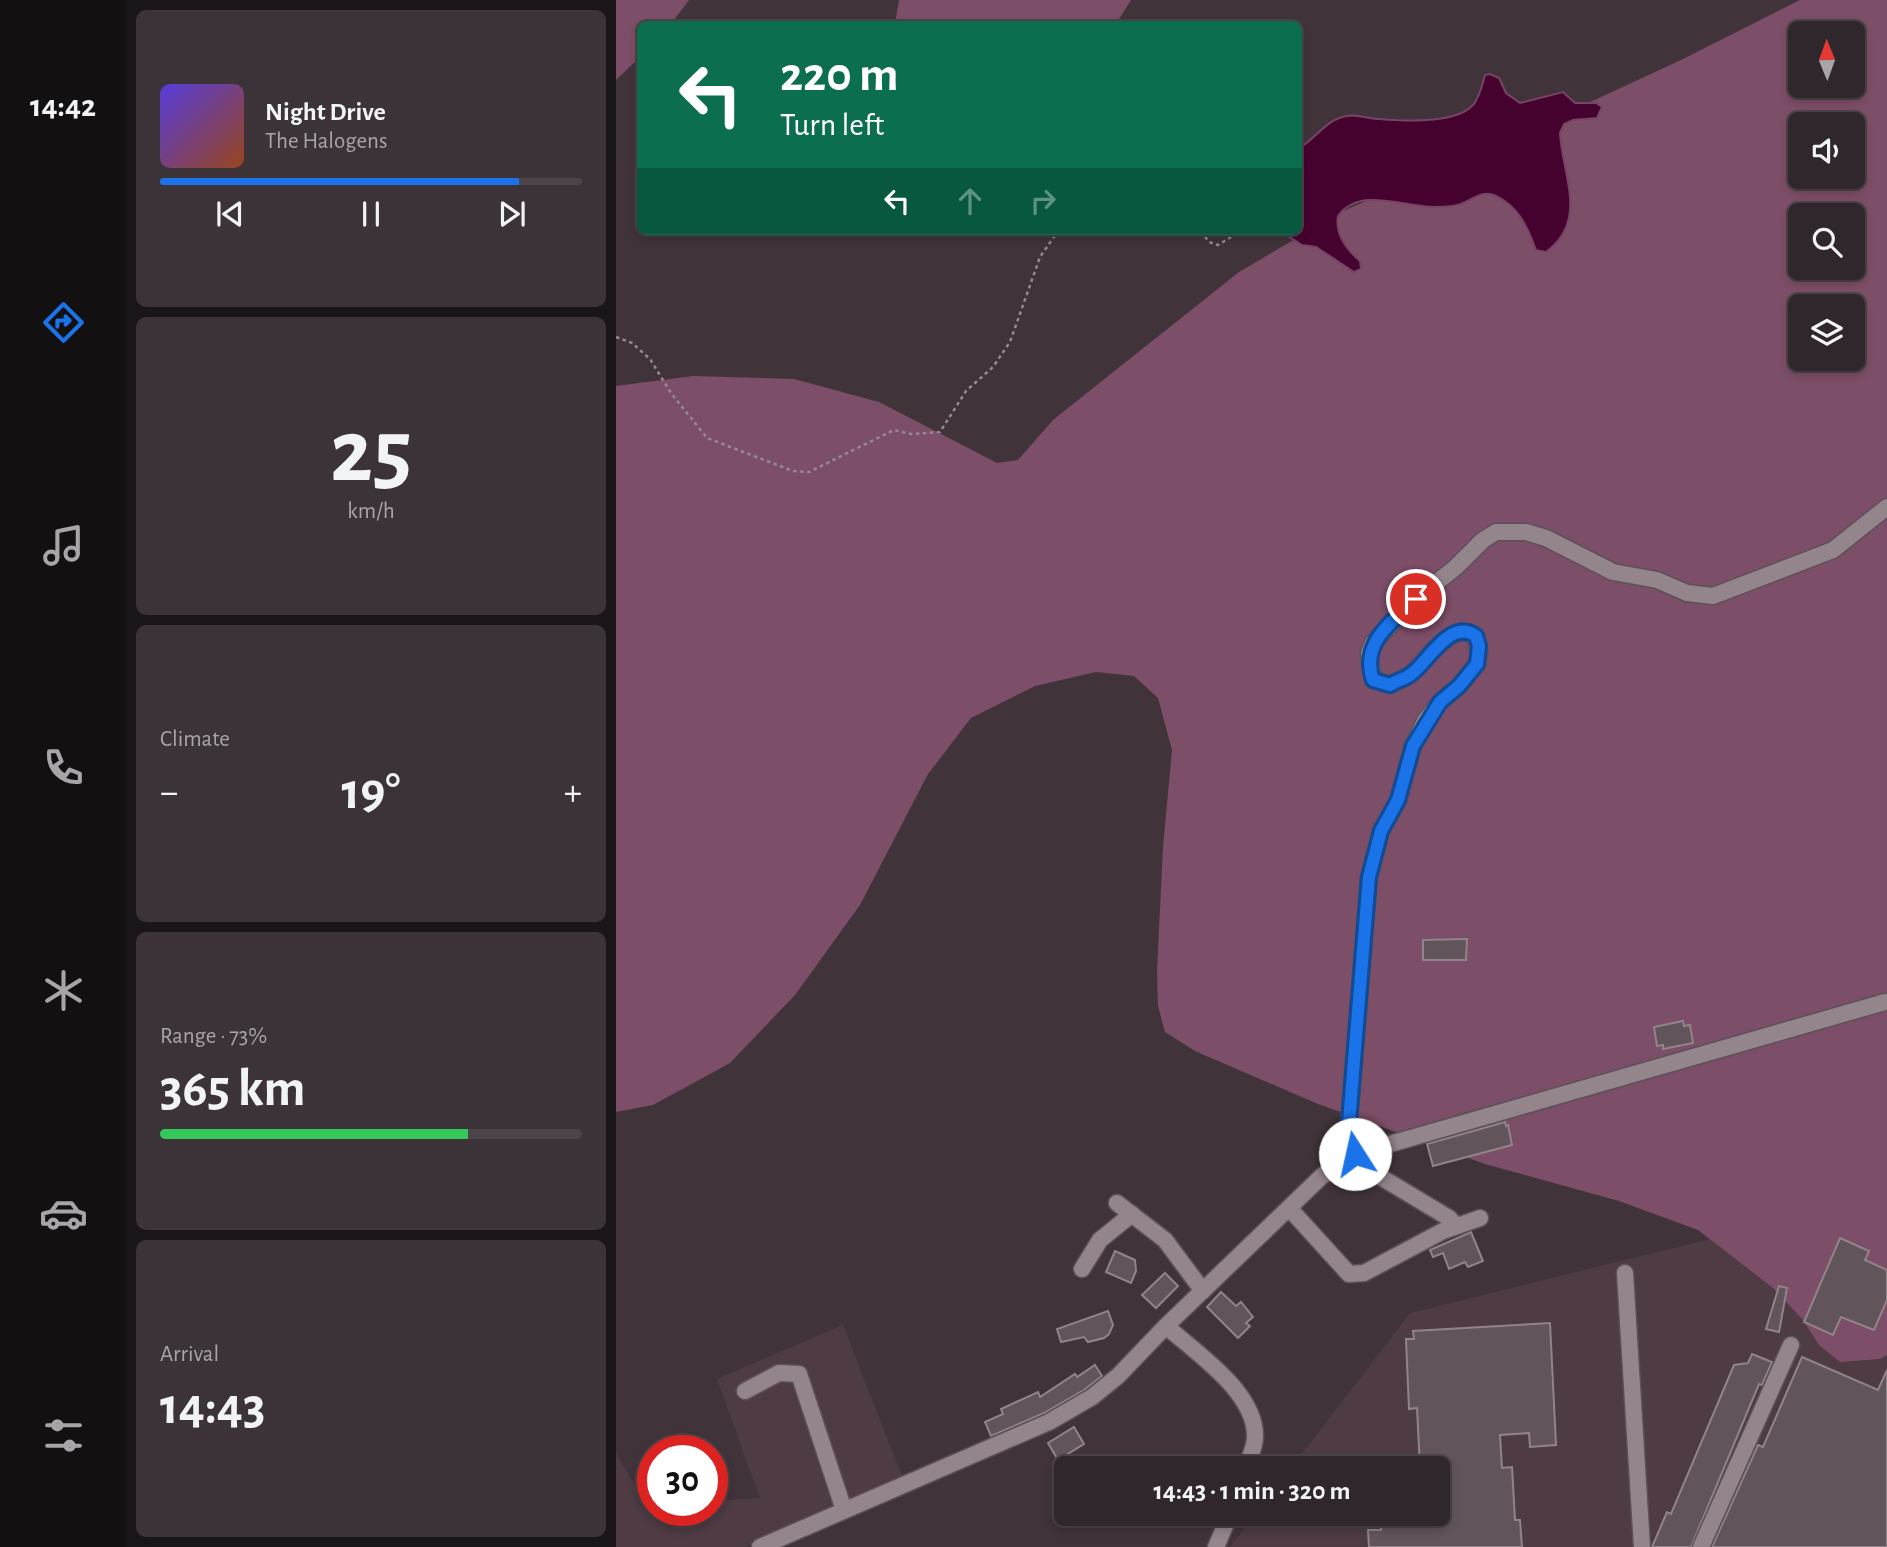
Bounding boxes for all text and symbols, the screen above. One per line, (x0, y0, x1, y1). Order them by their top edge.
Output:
north arrow (1788, 21, 1866, 98)
map controls (1788, 21, 1865, 371)
icon: left (665, 49, 756, 140)
text: 220 m (780, 51, 899, 100)
text: 14:42 (30, 90, 96, 122)
text: Night Drive (265, 99, 386, 125)
text: Turn left (780, 109, 884, 141)
button: sound (1788, 112, 1865, 189)
text: The Halogens (265, 130, 387, 153)
icon: left (878, 182, 916, 220)
icon: ahead (951, 182, 989, 220)
icon: right (1024, 182, 1062, 220)
icon: previous (211, 195, 249, 233)
icon: pause (352, 195, 390, 233)
icon: next (493, 195, 531, 233)
button: search (1788, 203, 1865, 280)
button: layers (1788, 294, 1865, 371)
icon: directions (39, 298, 88, 347)
text: 25 (330, 407, 412, 498)
text: km/h (347, 500, 395, 523)
icon: music (39, 521, 88, 570)
pin (1386, 569, 1446, 629)
icon: arrive (1397, 580, 1435, 618)
text: Climate (160, 728, 230, 751)
icon: phone (39, 743, 88, 792)
text: 19° (341, 766, 401, 818)
text: − (160, 774, 178, 812)
text: + (564, 774, 582, 812)
icon: climate (39, 966, 88, 1015)
text: Range · 73% (160, 1025, 267, 1048)
text: 365 km (160, 1063, 306, 1115)
position arrow (1318, 1117, 1392, 1191)
icon: car (39, 1189, 88, 1238)
text: Arrival (160, 1343, 219, 1366)
text: 14:43 (160, 1381, 265, 1433)
icon: filters (39, 1411, 88, 1460)
speed limit sign: 30 (637, 1435, 728, 1526)
text: 14:43 · 1 min · 320 m (1153, 1478, 1351, 1504)

